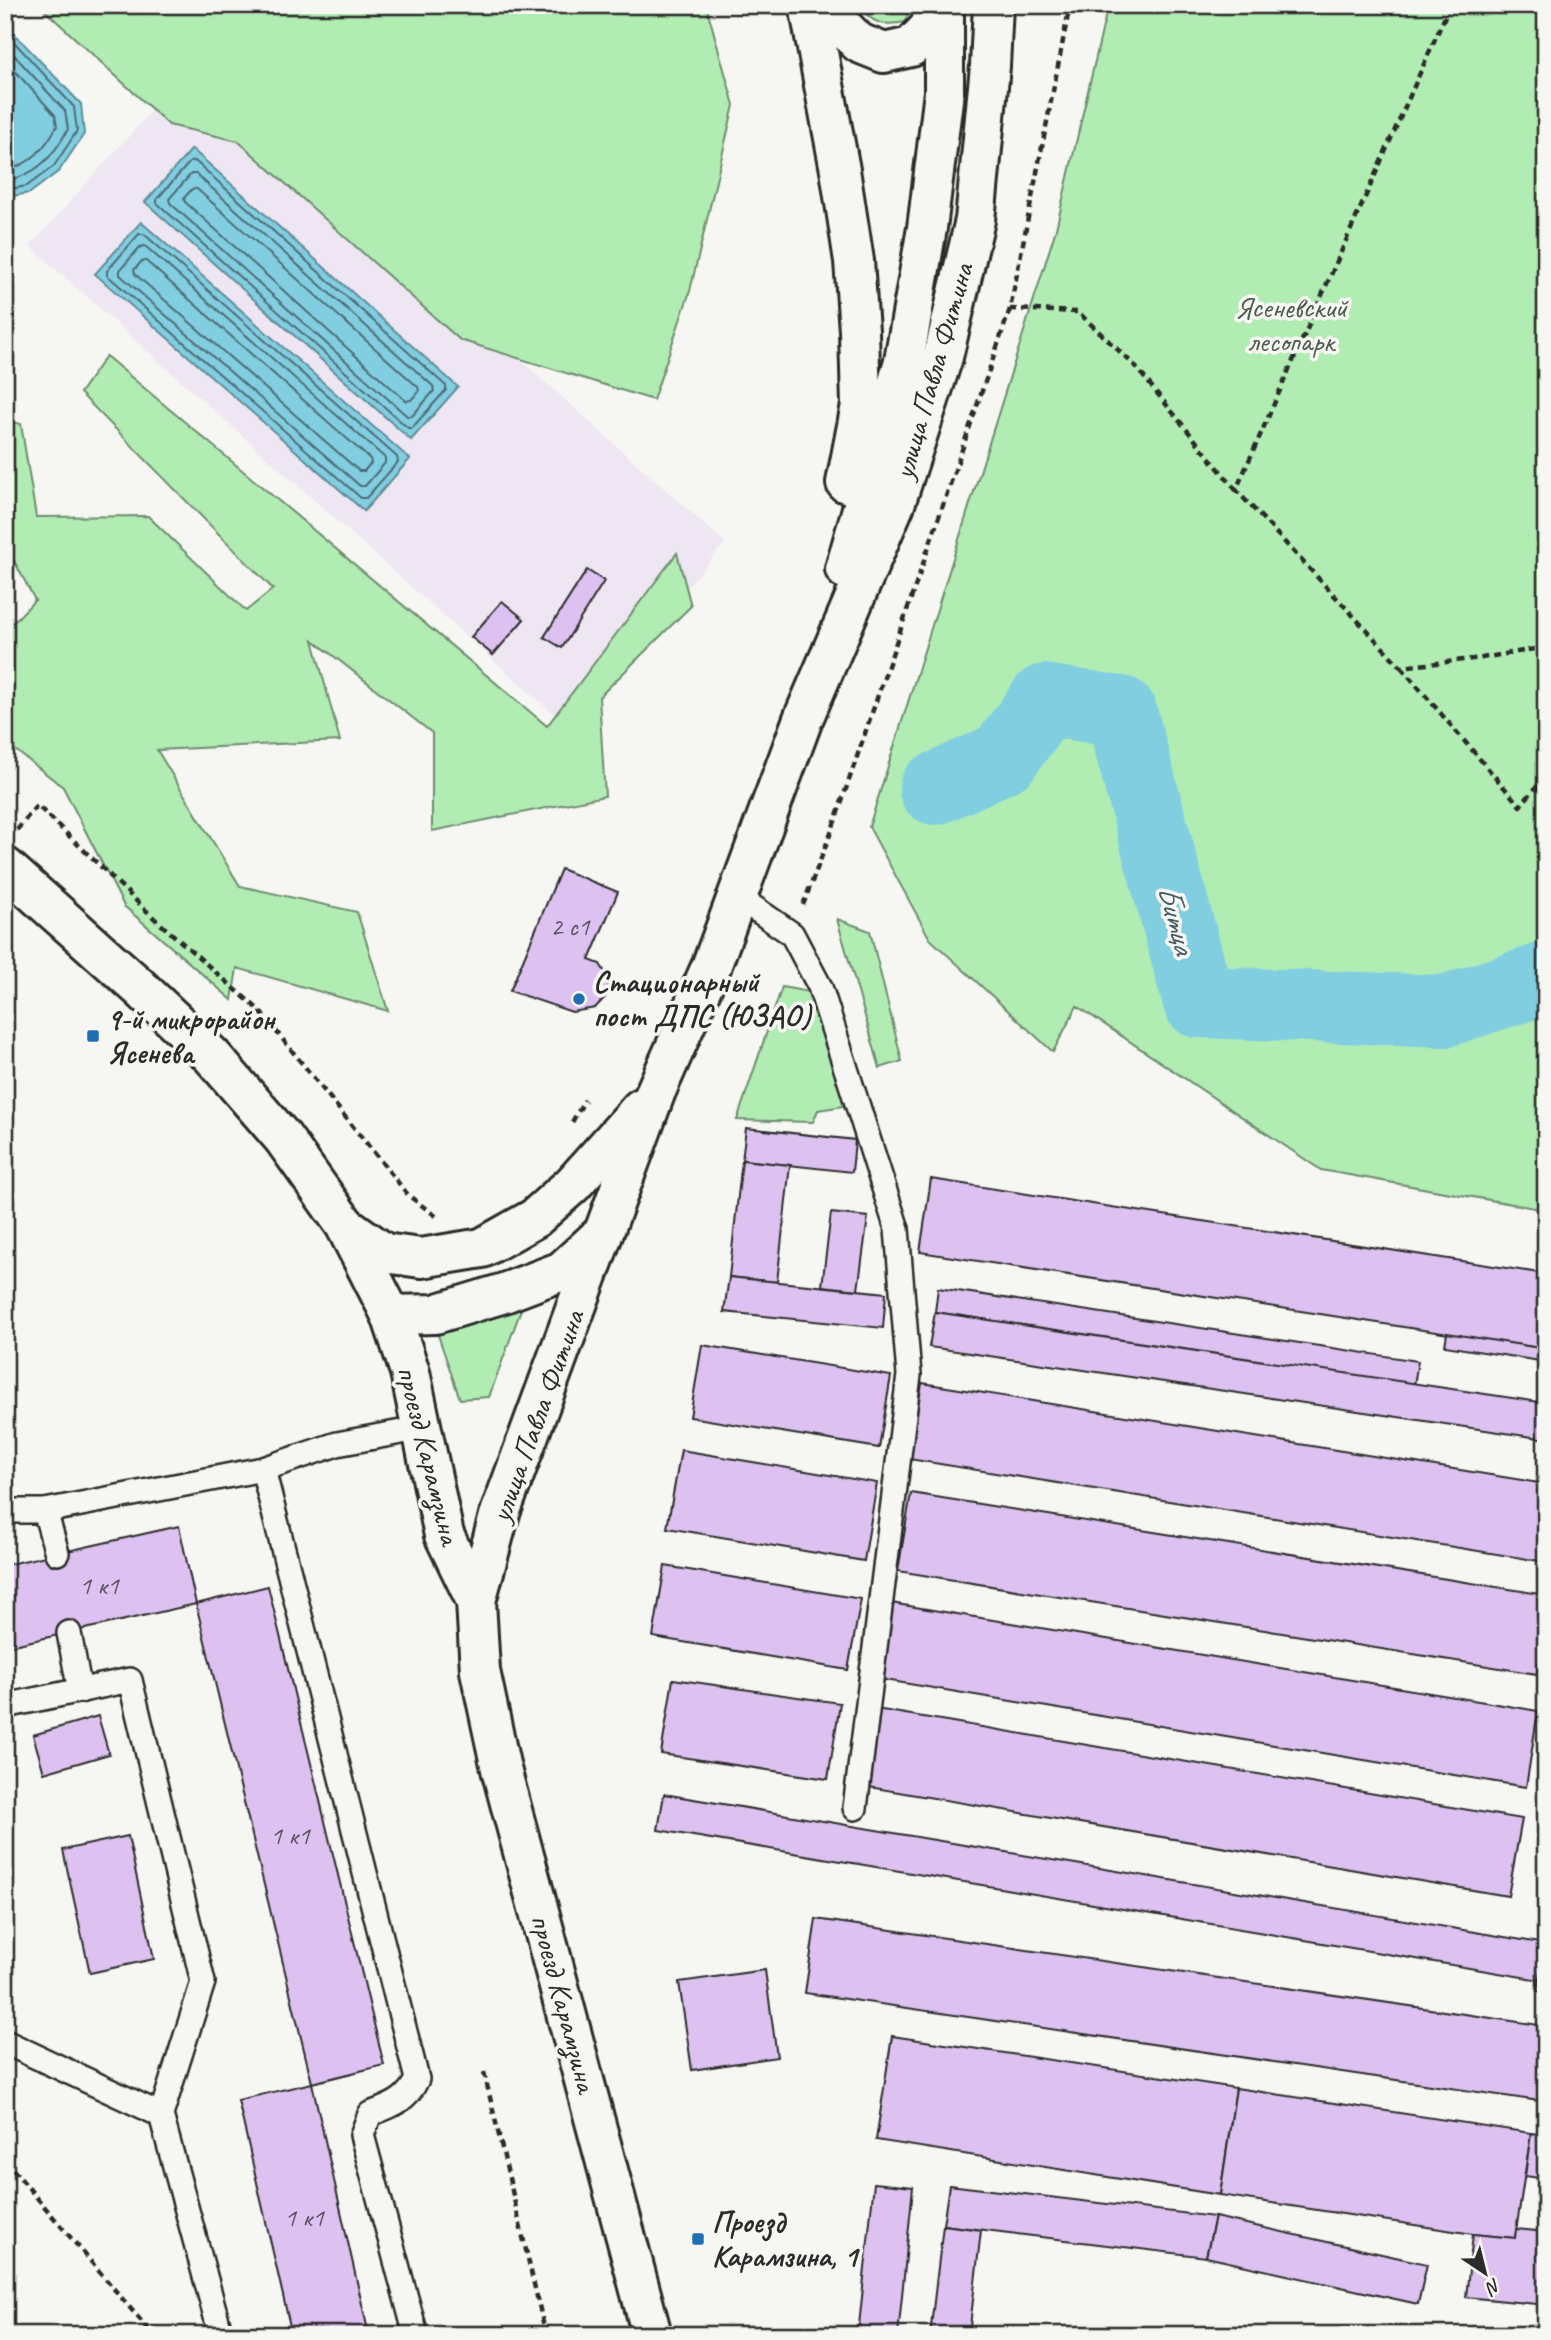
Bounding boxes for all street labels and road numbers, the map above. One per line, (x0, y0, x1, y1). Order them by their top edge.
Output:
street label: улица Павла Фитина (884, 257, 982, 485)
street label: улица Павла Фитина (480, 1303, 594, 1529)
street label: проезд Карамзина (388, 1362, 470, 1551)
street label: проезд Карамзина (522, 1910, 607, 2099)

